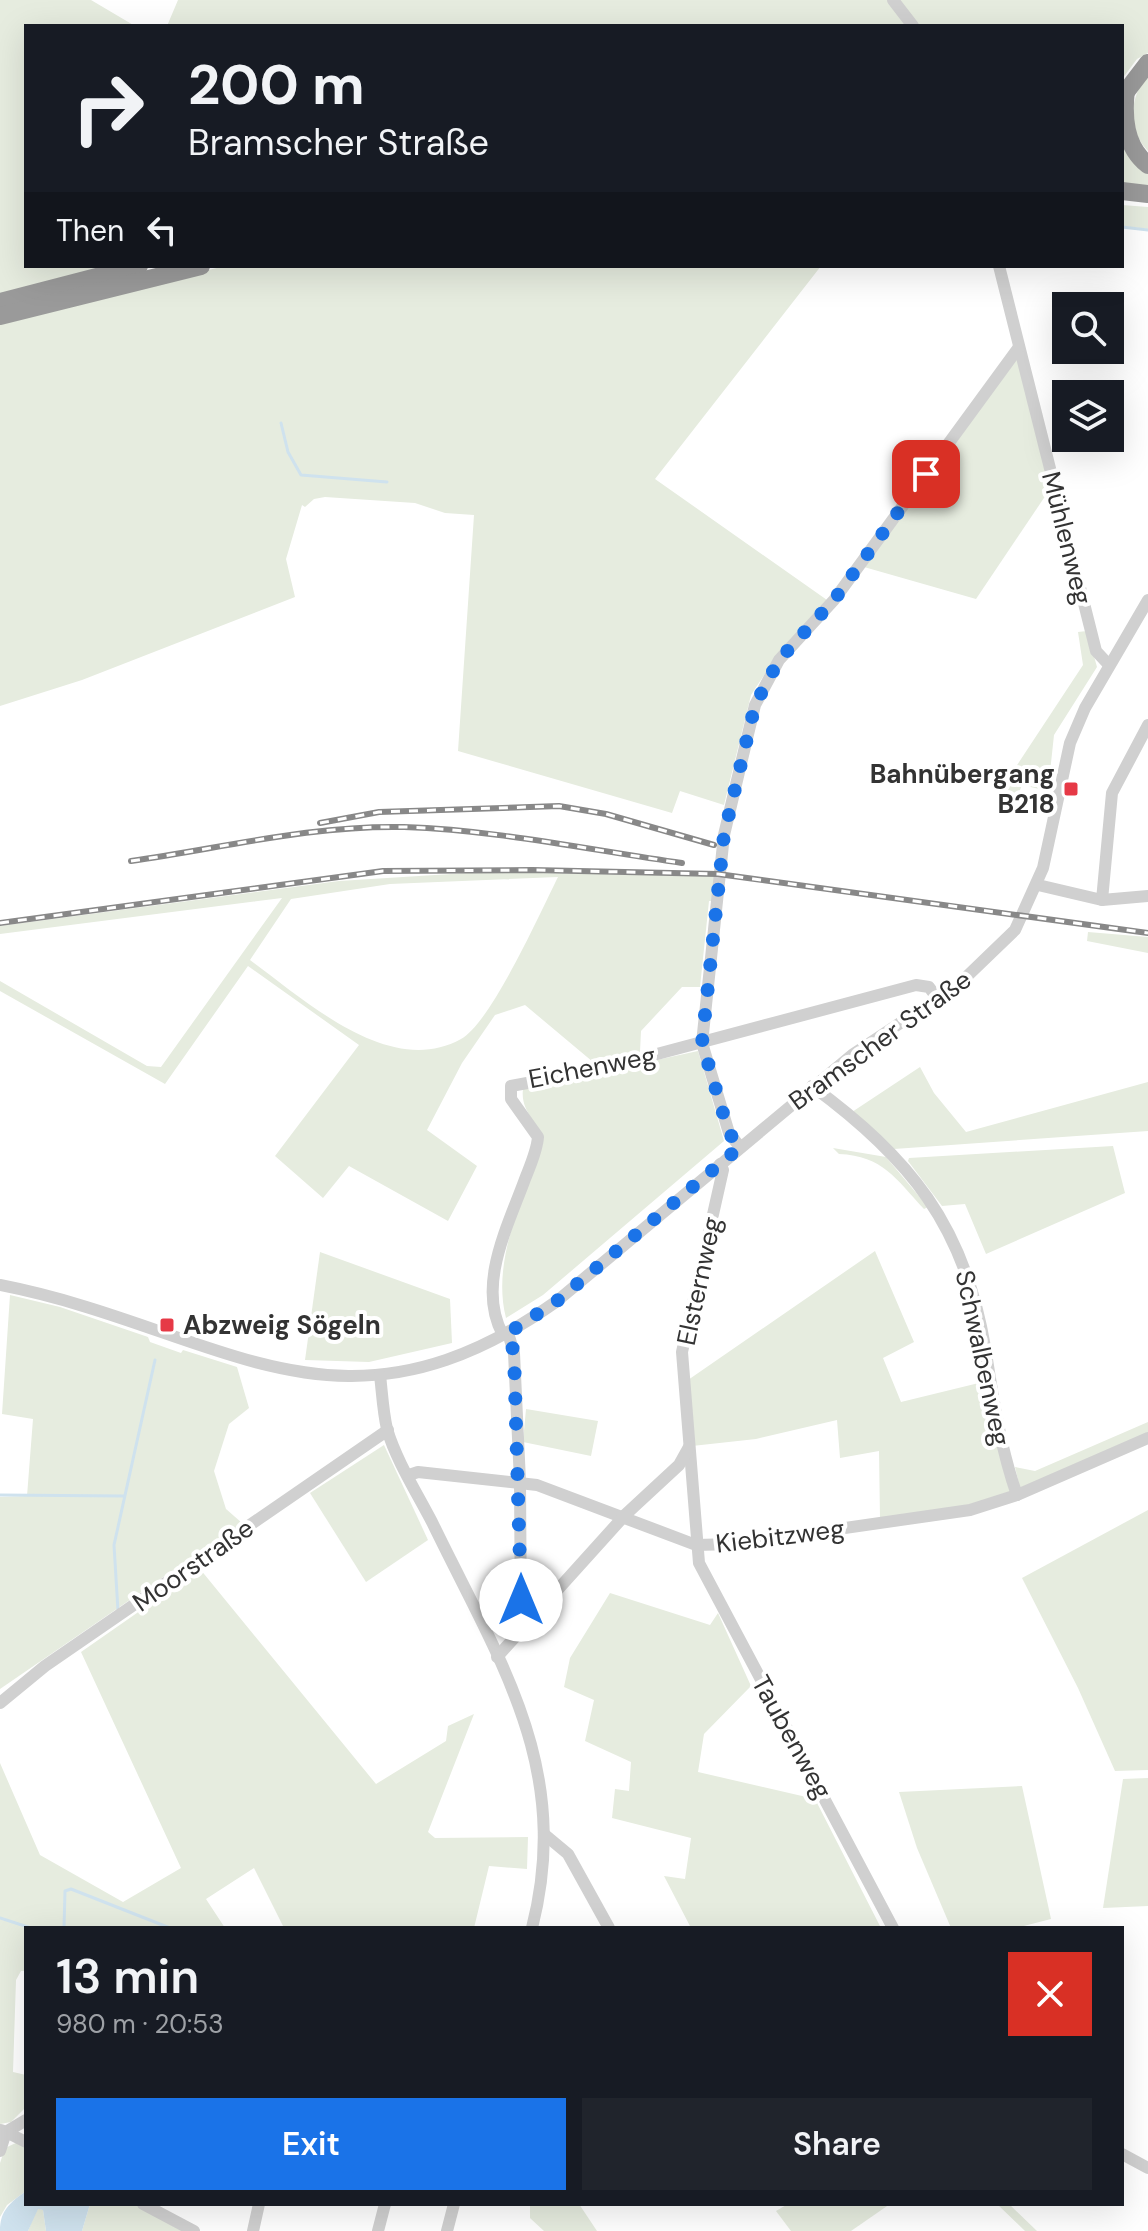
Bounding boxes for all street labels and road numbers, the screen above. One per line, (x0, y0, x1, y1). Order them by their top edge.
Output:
street label: Mühlenweg (1034, 468, 1100, 608)
street label: Bramscher Straße (782, 962, 978, 1118)
street label: Eichenweg (525, 1038, 659, 1096)
street label: Elsternweg (669, 1214, 729, 1348)
street label: Schwalbenweg (948, 1267, 1018, 1449)
street label: Moorstraße (126, 1511, 260, 1619)
street label: Kiebitzweg (714, 1511, 846, 1561)
street label: Taubenweg (744, 1669, 840, 1805)

